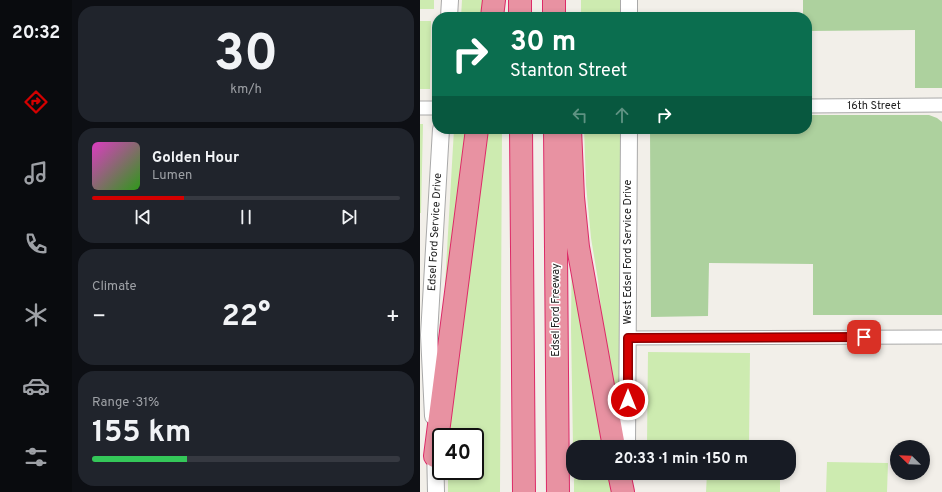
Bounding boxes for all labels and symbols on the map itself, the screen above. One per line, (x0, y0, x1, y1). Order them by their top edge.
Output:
street label: 16th Street (847, 99, 901, 113)
street label: Edsel Ford Service Drive (425, 172, 445, 291)
street label: West Edsel Ford Service Drive (621, 179, 635, 324)
street label: Edsel Ford Freeway (549, 263, 563, 357)
pin (847, 320, 881, 354)
position arrow (607, 379, 649, 421)
speed limit sign: 40 (432, 428, 484, 480)
north arrow (890, 440, 930, 480)

